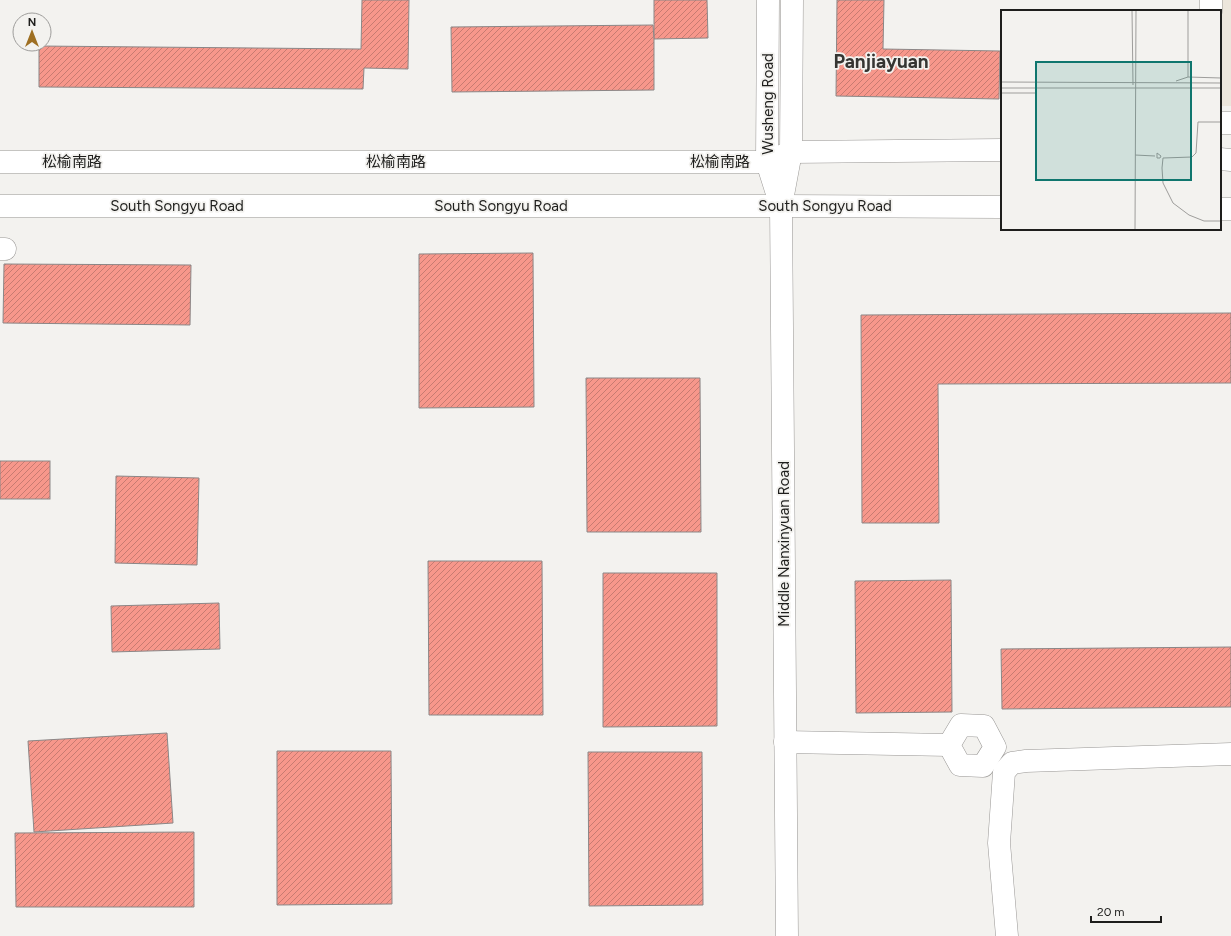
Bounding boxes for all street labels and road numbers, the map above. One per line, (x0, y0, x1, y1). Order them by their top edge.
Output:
street label: Wusheng Road (759, 53, 777, 155)
street label: 松榆南路 (42, 153, 102, 171)
street label: 松榆南路 (366, 153, 426, 171)
street label: 松榆南路 (690, 153, 750, 171)
street label: South Songyu Road (110, 197, 244, 215)
street label: South Songyu Road (434, 197, 568, 215)
street label: South Songyu Road (758, 197, 892, 215)
street label: Middle Nanxinyuan Road (775, 461, 793, 627)

